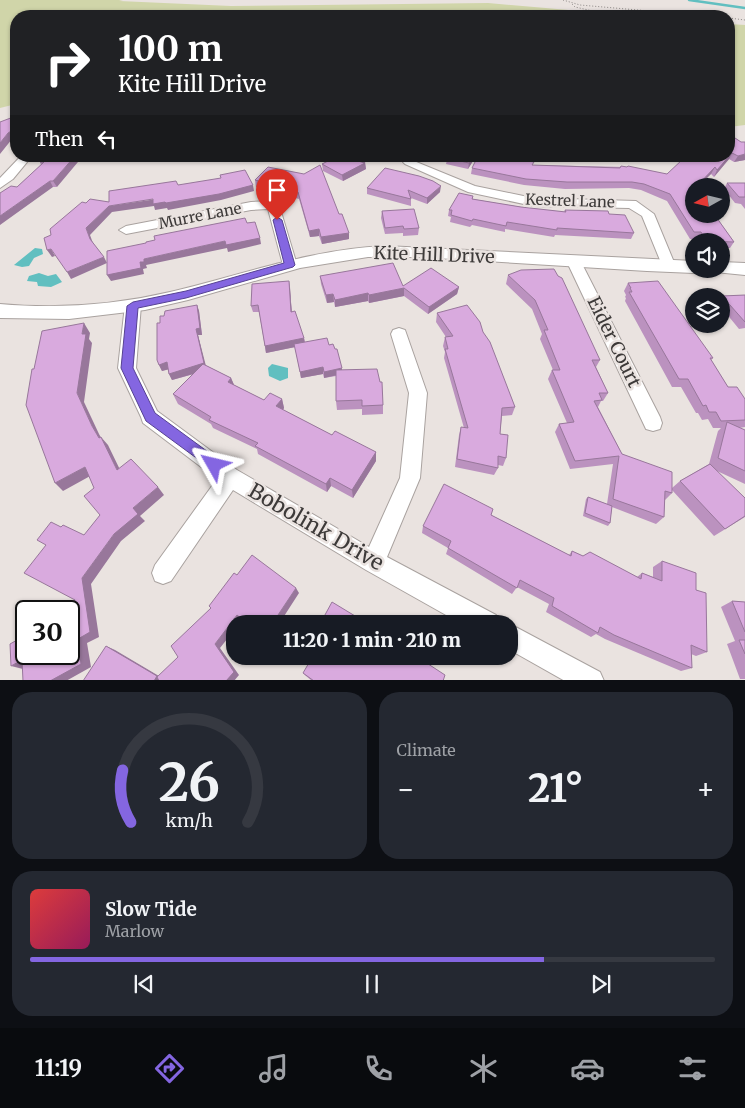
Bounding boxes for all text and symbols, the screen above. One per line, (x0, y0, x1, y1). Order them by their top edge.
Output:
text: 100 m (118, 27, 223, 71)
icon: right (35, 30, 100, 95)
text: Kite Hill Drive (118, 70, 266, 98)
icon: left (93, 125, 121, 153)
text: Then (35, 127, 83, 151)
pin (256, 169, 298, 220)
icon: arrive (263, 176, 291, 204)
north arrow (685, 178, 730, 222)
map controls (685, 178, 730, 333)
street label: Kestrel Lane (525, 189, 615, 212)
street label: Murre Lane (157, 198, 243, 233)
button: sound (685, 233, 730, 278)
street label: Kite Hill Drive (373, 241, 495, 268)
button: layers (685, 288, 730, 333)
street label: Eider Court (583, 293, 646, 391)
position arrow (187, 438, 239, 490)
street label: Bobolink Drive (244, 477, 389, 576)
speed limit sign: 30 (15, 600, 80, 665)
text: 11:20 · 1 min · 210 m (283, 628, 461, 652)
text: Climate (397, 740, 456, 760)
text: 26 (158, 750, 220, 815)
text: 21° (528, 765, 583, 812)
text: − (397, 771, 415, 807)
text: + (696, 771, 715, 807)
text: km/h (166, 809, 213, 832)
text: Slow Tide (105, 897, 197, 921)
text: Marlow (105, 921, 164, 941)
icon: previous (130, 970, 158, 998)
icon: pause (358, 970, 386, 998)
icon: next (587, 970, 615, 998)
icon: directions (152, 1051, 187, 1086)
icon: music (256, 1051, 291, 1086)
icon: phone (361, 1051, 396, 1086)
icon: climate (466, 1051, 501, 1086)
icon: car (570, 1051, 605, 1086)
icon: filters (675, 1051, 710, 1086)
text: 11:19 (35, 1054, 82, 1082)

